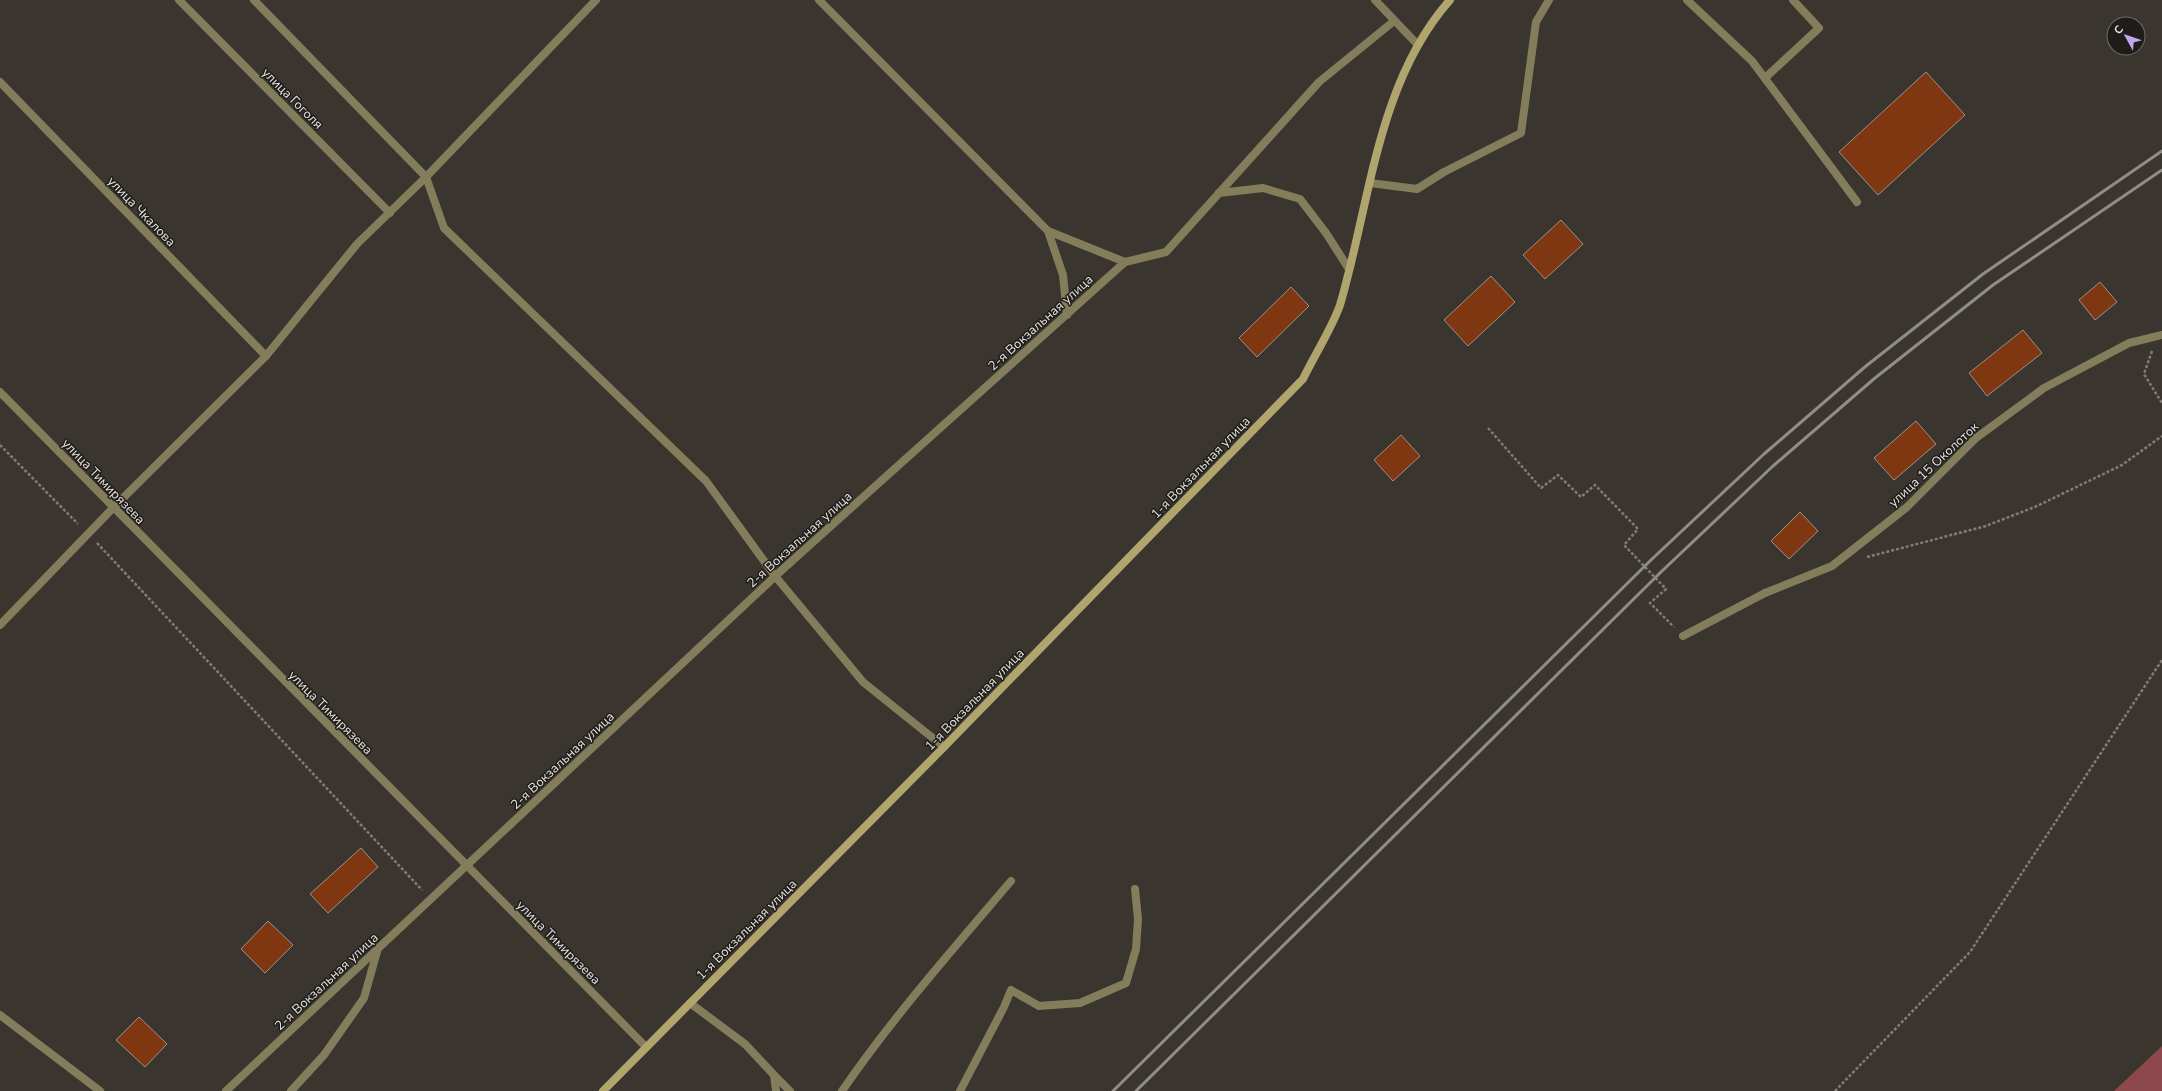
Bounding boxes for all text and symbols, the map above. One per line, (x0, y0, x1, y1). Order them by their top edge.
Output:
north arrow (2106, 16, 2146, 56)
text: С (2111, 22, 2127, 38)
street label: улица Гоголя (258, 64, 327, 133)
street label: улица Чкалова (103, 173, 179, 251)
street label: 2-я Вокзальная улица (984, 271, 1097, 375)
street label: 1-я Вокзальная улица (1147, 413, 1254, 523)
street label: улица 15 Околоток (1885, 418, 1983, 511)
street label: улица Тимирязева (58, 435, 149, 528)
street label: 2-я Вокзальная улица (743, 488, 856, 592)
street label: 1-я Вокзальная улица (921, 645, 1028, 755)
street label: улица Тимирязева (284, 667, 376, 759)
street label: 2-я Вокзальная улица (507, 708, 618, 814)
street label: 1-я Вокзальная улица (692, 875, 801, 984)
street label: улица Тимирязева (512, 897, 604, 989)
street label: 2-я Вокзальная улица (271, 929, 382, 1035)

